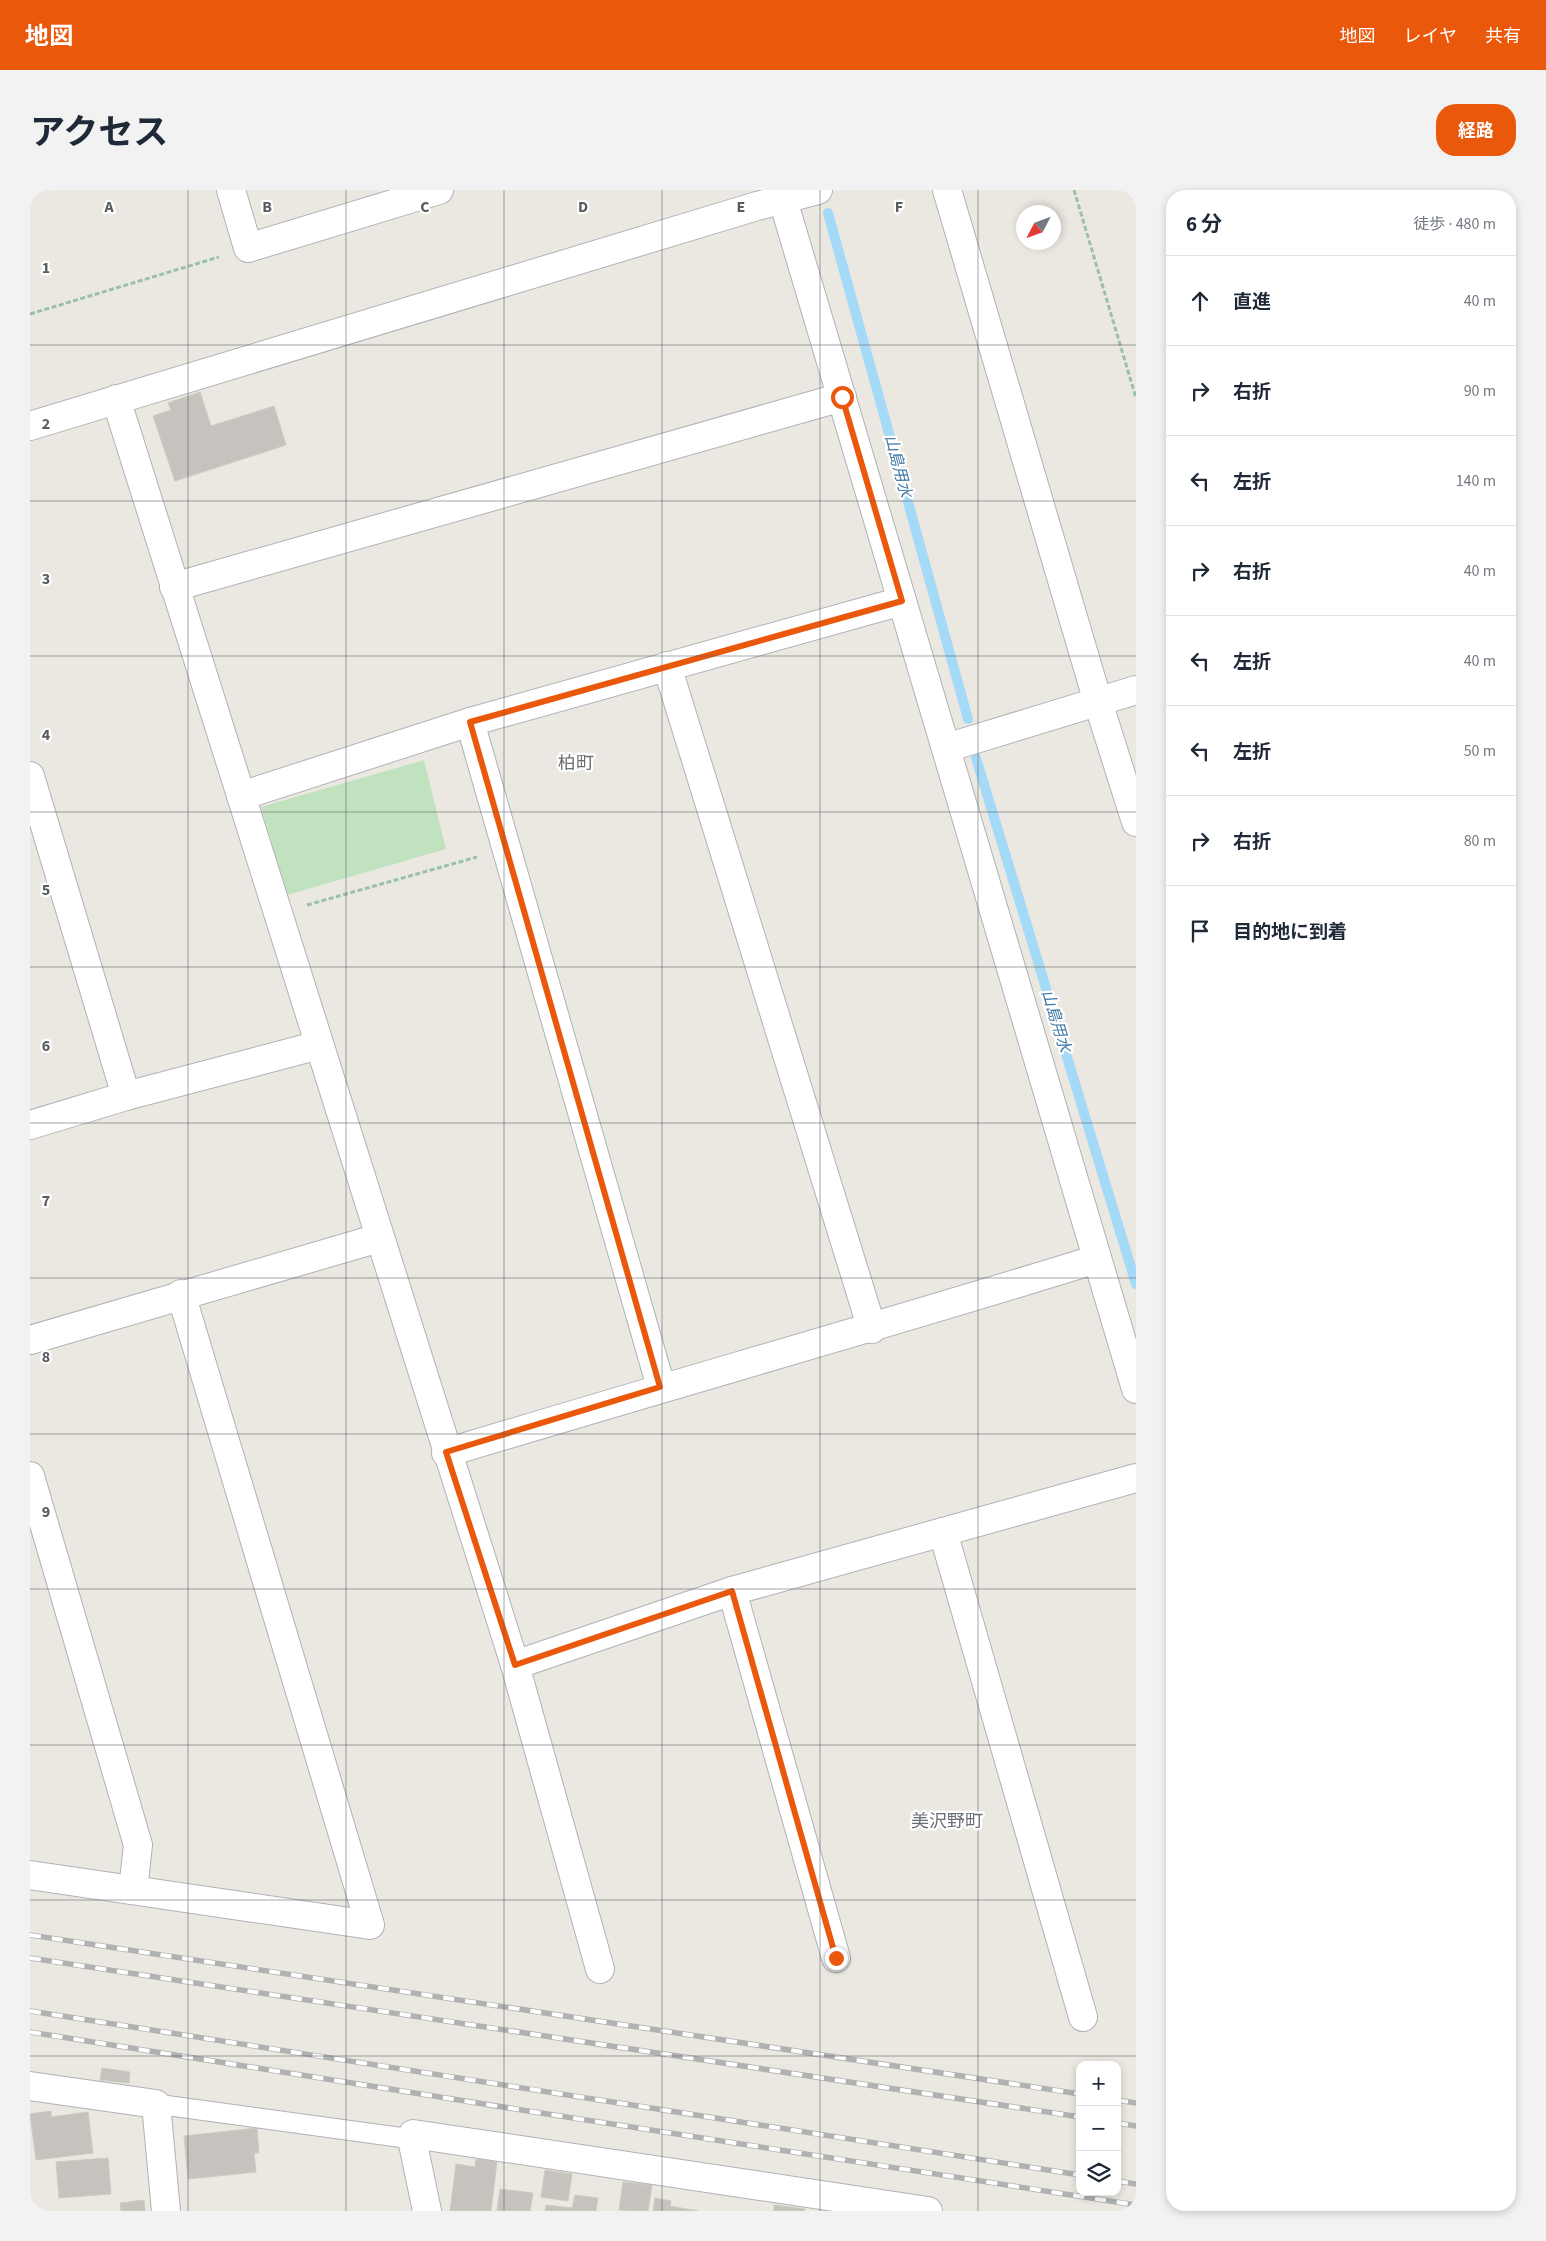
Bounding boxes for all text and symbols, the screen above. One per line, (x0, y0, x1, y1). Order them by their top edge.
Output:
text: 地図 (25, 19, 73, 54)
text: 地図 (1340, 24, 1376, 49)
text: レイヤ (1404, 24, 1457, 49)
text: 共有 (1485, 24, 1521, 49)
button: 経路 (1436, 104, 1516, 156)
text: アクセス (30, 108, 168, 158)
text: A (103, 196, 114, 218)
text: B (262, 196, 272, 218)
text: C (420, 196, 430, 218)
text: D (578, 196, 588, 218)
text: E (737, 196, 745, 218)
text: F (895, 196, 903, 218)
north arrow (1016, 205, 1061, 250)
text: 6 分 (1186, 209, 1222, 239)
text: 徒歩 · 480 m (1413, 213, 1496, 235)
text: 1 (42, 257, 50, 279)
icon: ahead (1186, 287, 1214, 315)
text: 直進 (1233, 289, 1271, 316)
text: 40 m (1464, 290, 1496, 312)
icon: right (1186, 377, 1214, 405)
text: 右折 (1233, 379, 1271, 406)
text: 90 m (1464, 380, 1496, 402)
route start (831, 386, 854, 409)
text: 2 (42, 413, 50, 435)
water label: 山島用水 (879, 432, 917, 502)
icon: left (1186, 467, 1214, 495)
text: 左折 (1233, 469, 1271, 496)
text: 140 m (1456, 470, 1496, 492)
icon: right (1186, 557, 1214, 585)
text: 右折 (1233, 559, 1271, 586)
text: 40 m (1464, 560, 1496, 582)
text: 3 (42, 568, 50, 590)
icon: left (1186, 647, 1214, 675)
text: 左折 (1233, 649, 1271, 676)
text: 40 m (1464, 650, 1496, 672)
text: 4 (42, 724, 51, 746)
icon: left (1186, 737, 1214, 765)
text: 左折 (1233, 739, 1271, 766)
text: 50 m (1464, 740, 1496, 762)
district label: 柏町 (558, 751, 594, 776)
icon: right (1186, 827, 1214, 855)
text: 右折 (1233, 829, 1271, 856)
text: 80 m (1464, 830, 1496, 852)
text: 5 (42, 879, 50, 901)
icon: arrive (1186, 917, 1214, 945)
text: 目的地に到着 (1233, 919, 1347, 946)
water label: 山島用水 (1036, 987, 1076, 1057)
text: 6 (42, 1035, 50, 1057)
text: 7 (42, 1190, 50, 1212)
text: 8 (42, 1346, 50, 1368)
text: 9 (42, 1501, 50, 1523)
district label: 美沢野町 (911, 1809, 983, 1834)
route end (825, 1947, 848, 1970)
map controls (1076, 2061, 1121, 2196)
button: + (1076, 2061, 1121, 2106)
button: − (1076, 2106, 1121, 2151)
button: layers (1076, 2151, 1121, 2196)

